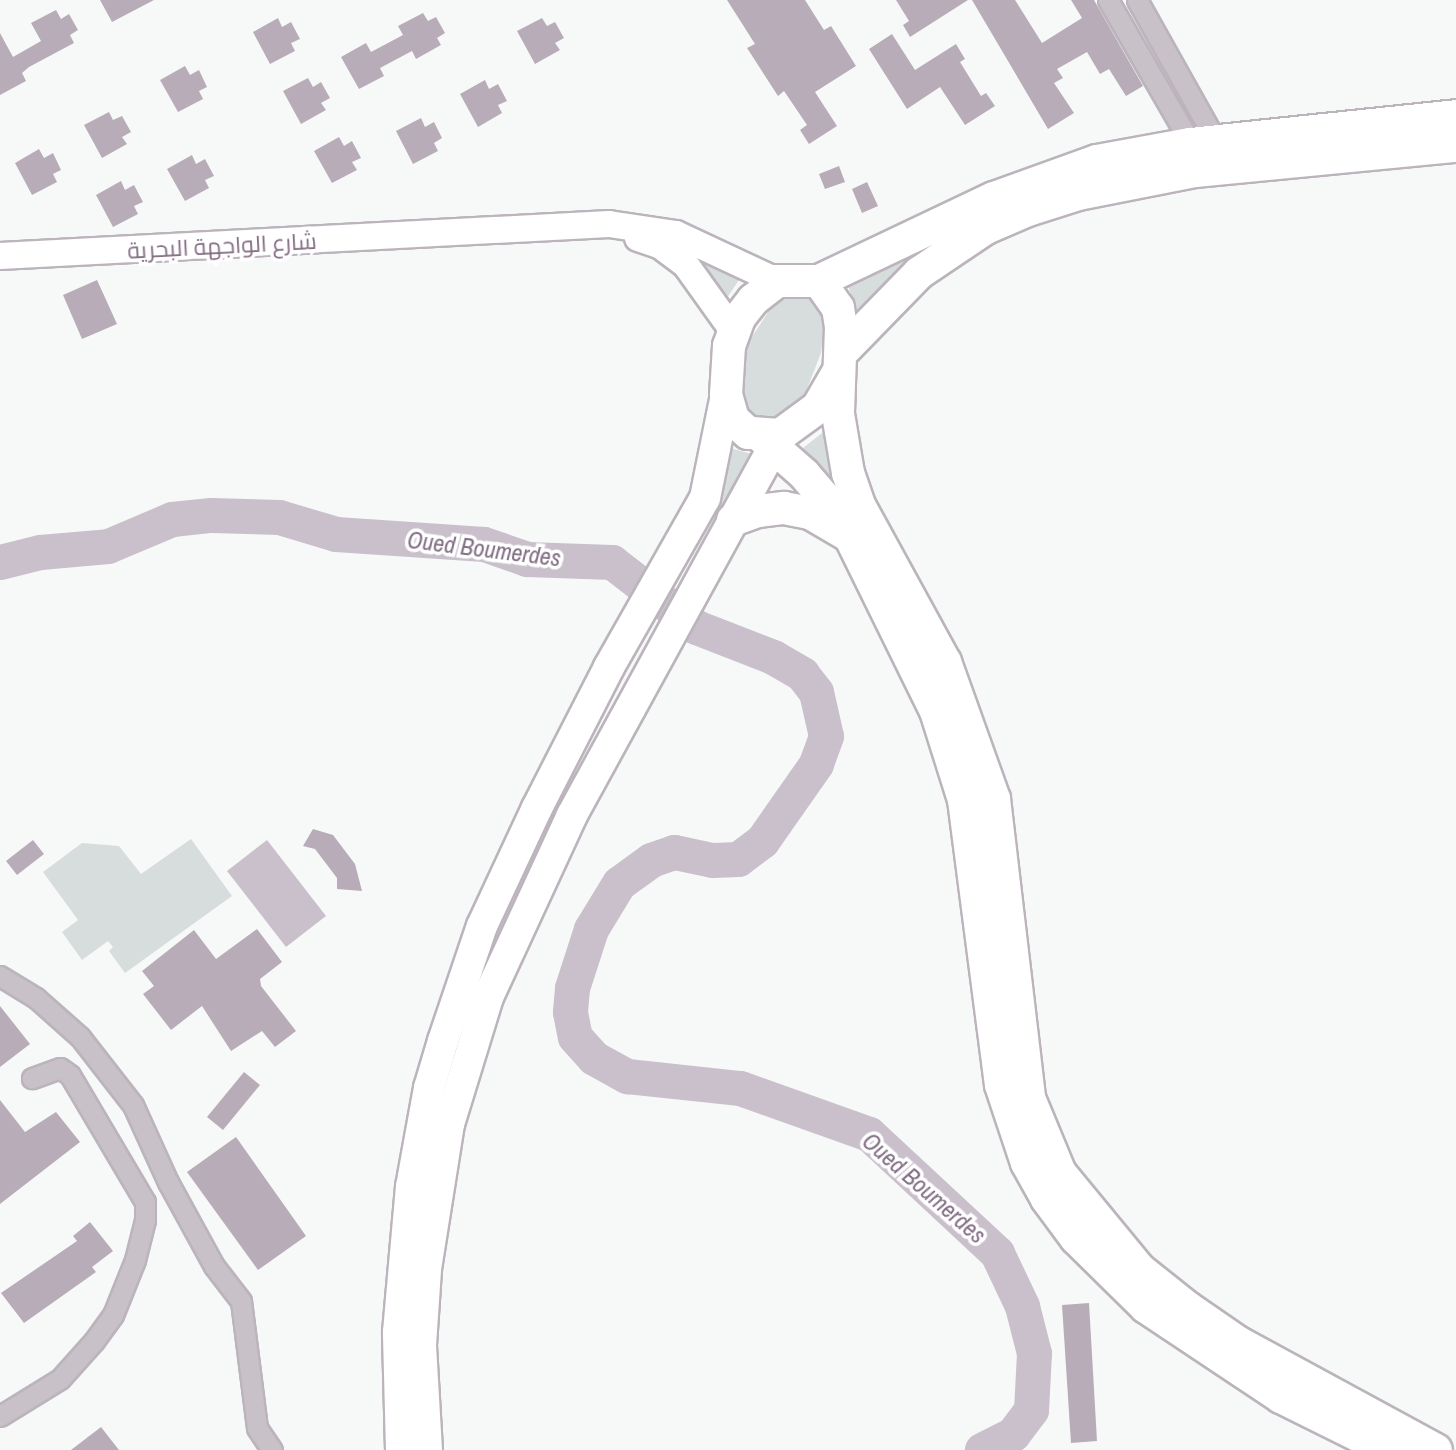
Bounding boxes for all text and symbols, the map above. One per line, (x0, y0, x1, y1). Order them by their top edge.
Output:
street label: شارع الواجهة البحرية (127, 227, 317, 265)
water label: Oued Boumerdes (406, 525, 562, 573)
water label: Oued Boumerdes (856, 1127, 992, 1249)

